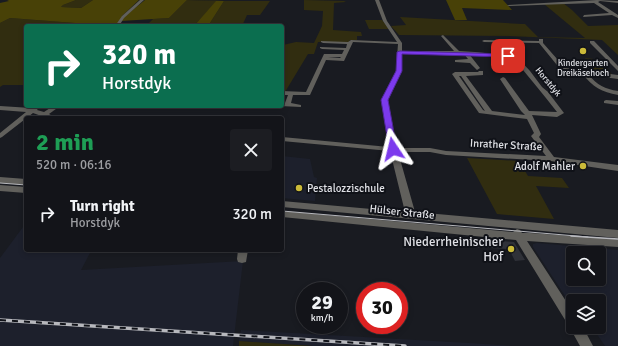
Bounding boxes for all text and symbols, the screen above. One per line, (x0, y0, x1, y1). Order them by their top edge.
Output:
text: 320 m (102, 38, 176, 72)
pin (491, 39, 525, 73)
icon: right (36, 40, 88, 92)
icon: arrive (497, 45, 519, 67)
marker: Kindergarten Dreikäsehoch (578, 46, 588, 56)
place label: Kindergarten Dreikäsehoch (557, 58, 609, 79)
street label: Horstdyk (533, 65, 564, 99)
text: Horstdyk (102, 72, 171, 94)
text: 2 min (36, 127, 94, 157)
position arrow (372, 128, 414, 170)
button: close (230, 129, 272, 171)
street label: Inrather Straße (470, 137, 542, 153)
text: 520 m · 06:16 (36, 157, 112, 173)
place label: Adolf Mahler (514, 160, 575, 173)
marker: Adolf Mahler (578, 161, 588, 171)
place label: Pestalozzischule (307, 182, 385, 195)
marker: Pestalozzischule (294, 183, 304, 193)
text: Turn right (70, 197, 135, 215)
street label: Hülser Straße (369, 202, 435, 222)
icon: right (36, 203, 58, 225)
text: 320 m (232, 205, 272, 223)
text: Horstdyk (70, 215, 120, 231)
place label: Niederrheinischer Hof (403, 234, 504, 265)
marker: Niederrheinischer Hof (506, 244, 516, 254)
map controls (566, 246, 606, 334)
button: search (566, 246, 606, 286)
speed limit sign: 30 (356, 282, 408, 334)
text: 29 (311, 290, 333, 315)
button: layers (566, 294, 606, 334)
text: km/h (311, 312, 333, 324)

